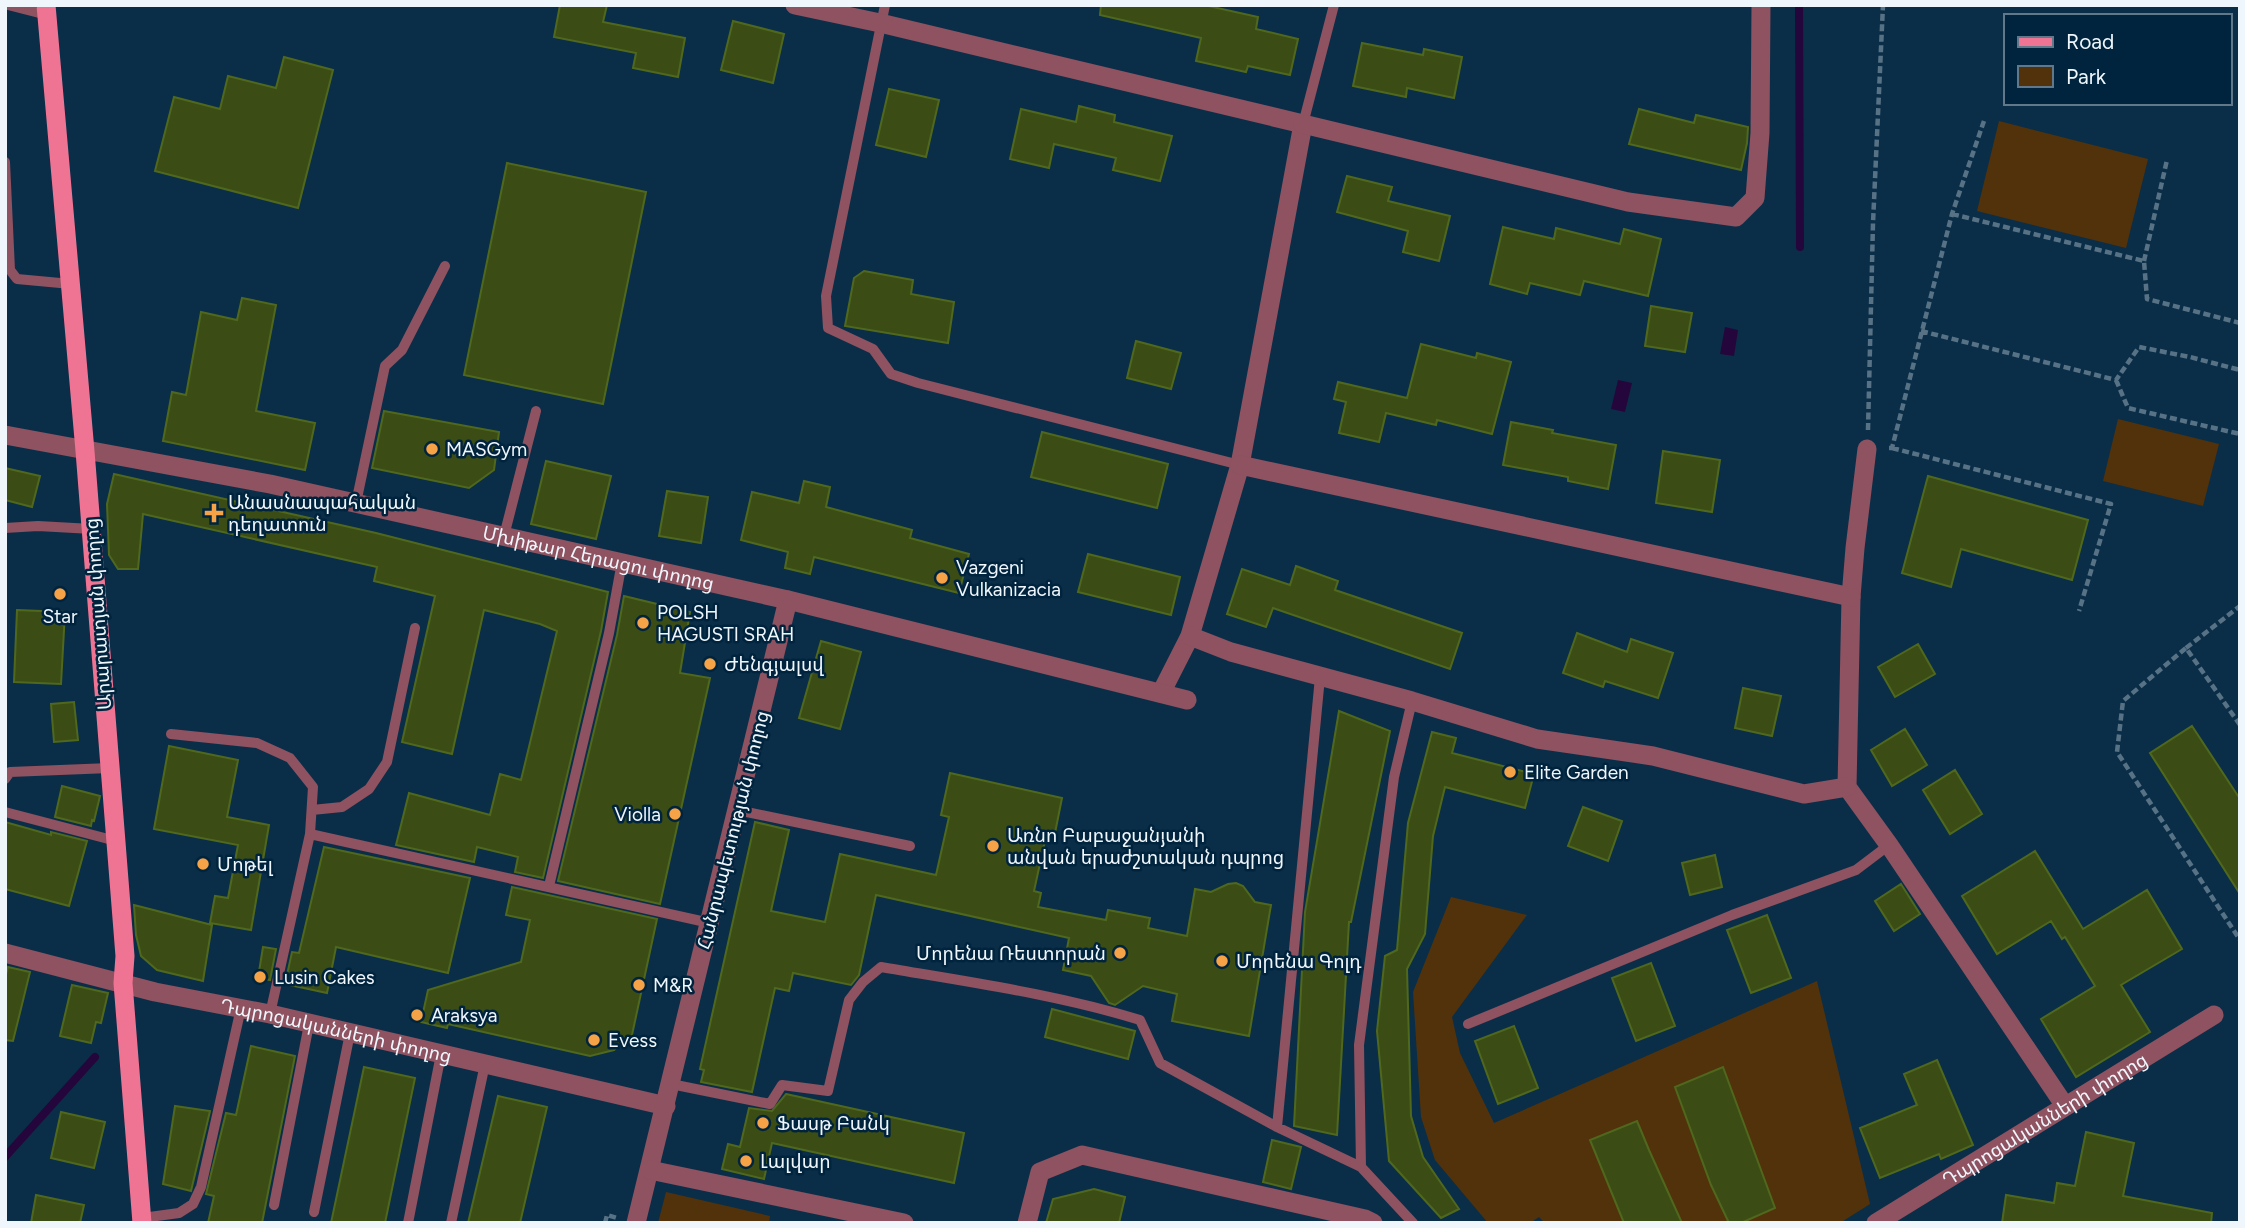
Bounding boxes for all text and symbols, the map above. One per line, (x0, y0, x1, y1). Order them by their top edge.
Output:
legend (2004, 14, 2231, 105)
text: Road (2066, 29, 2114, 54)
text: Park (2066, 64, 2107, 89)
place label: MASGym (446, 438, 527, 461)
marker: MASGym (424, 441, 440, 457)
place label: Անասնապահական դեղատուն (228, 491, 416, 536)
marker: Անասնապահական դեղատուն (206, 505, 222, 521)
street label: Արարատյան փողոց (80, 517, 116, 711)
street label: Մխիթար Հերացու փողոց (480, 520, 716, 595)
place label: Vazgeni Vulkanizacia (956, 556, 1061, 601)
marker: Vazgeni Vulkanizacia (934, 570, 950, 586)
marker: Star (52, 586, 68, 602)
place label: POLSH HAGUSTI SRAH (657, 601, 794, 646)
place label: Star (43, 605, 78, 628)
marker: POLSH HAGUSTI SRAH (635, 615, 651, 631)
place label: Ժենգյալսվ (724, 653, 824, 676)
marker: Ժենգյալսվ (702, 656, 718, 672)
street label: Հանրապետության փողոց (692, 708, 774, 952)
place label: Elite Garden (1524, 761, 1629, 784)
marker: Elite Garden (1502, 764, 1518, 780)
place label: Violla (614, 803, 661, 826)
marker: Violla (667, 806, 683, 822)
place label: Առնո Բաբաջանյանի անվան երաժշտական դպրոց (1007, 824, 1284, 869)
marker: Առնո Բաբաջանյանի անվան երաժշտական դպրոց (985, 838, 1001, 854)
place label: Մոթել (217, 853, 274, 876)
marker: Մոթել (195, 856, 211, 872)
place label: Մորենա Ռեստորան (916, 942, 1106, 965)
marker: Մորենա Ռեստորան (1112, 945, 1128, 961)
place label: Մորենա Գոլդ (1236, 950, 1362, 973)
marker: Մորենա Գոլդ (1214, 953, 1230, 969)
place label: Lusin Cakes (274, 966, 375, 989)
marker: Lusin Cakes (252, 969, 268, 985)
place label: M&R (653, 974, 693, 997)
marker: M&R (631, 977, 647, 993)
street label: Դպրոցականների փողոց (218, 993, 454, 1067)
place label: Araksya (431, 1004, 498, 1027)
marker: Araksya (409, 1007, 425, 1023)
place label: Evess (608, 1029, 657, 1052)
marker: Evess (586, 1032, 602, 1048)
street label: Դպրոցականների փողոց (1938, 1047, 2151, 1191)
place label: Ֆասթ Բանկ (777, 1112, 890, 1135)
marker: Ֆասթ Բանկ (755, 1115, 771, 1131)
place label: Լալվար (760, 1150, 831, 1173)
marker: Լալվար (738, 1153, 754, 1169)

